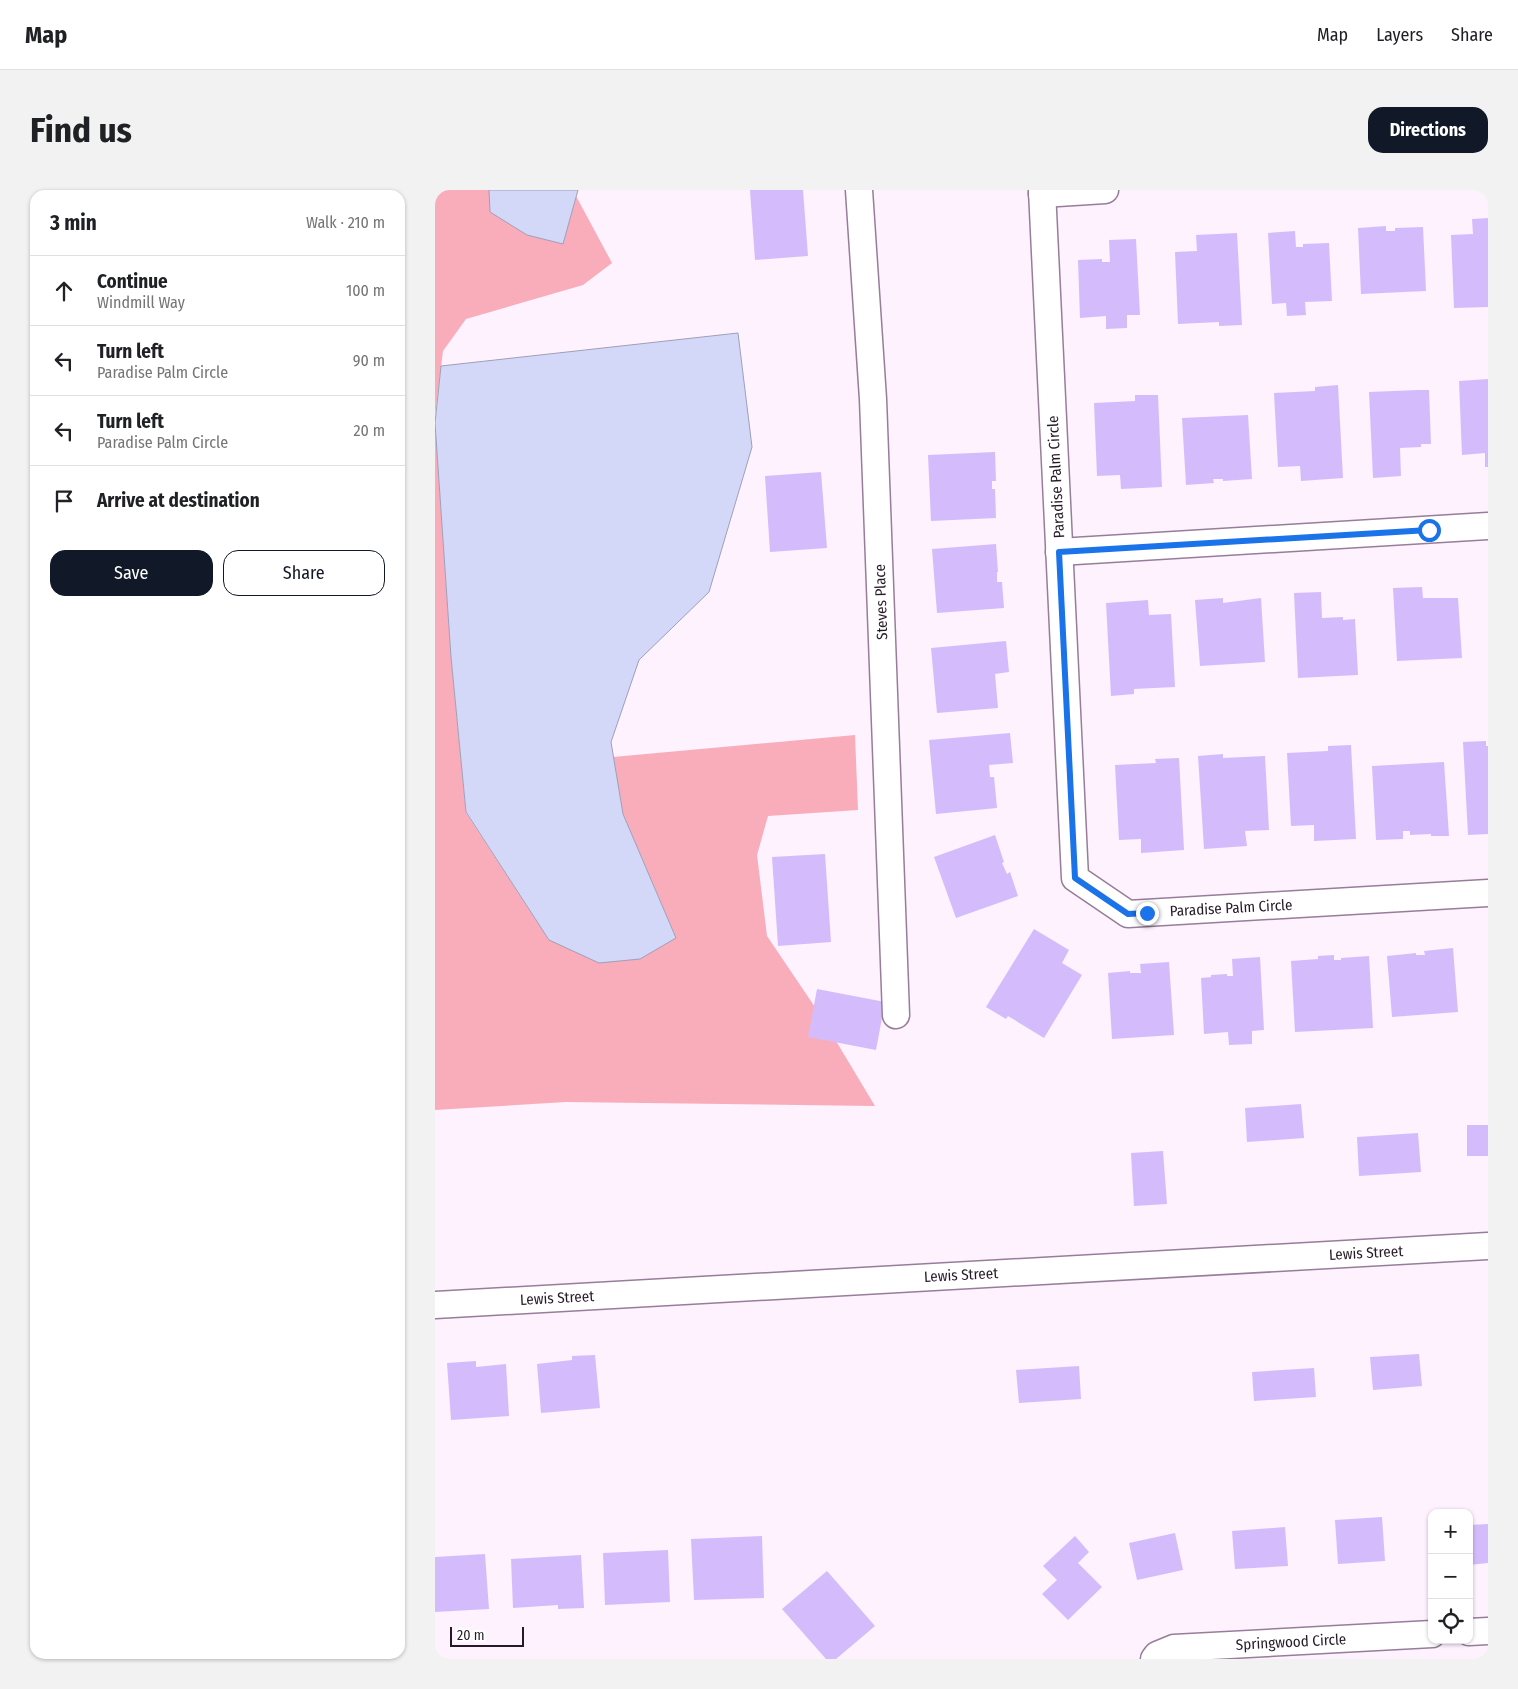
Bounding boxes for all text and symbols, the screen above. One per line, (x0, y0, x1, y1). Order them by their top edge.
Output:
text: Map (25, 21, 67, 49)
text: Map (1317, 24, 1348, 46)
text: Layers (1376, 24, 1423, 46)
text: Share (1451, 24, 1493, 46)
button: Directions (1368, 107, 1488, 153)
text: Find us (30, 109, 132, 151)
text: 3 min (50, 210, 97, 236)
text: Walk · 210 m (306, 213, 385, 232)
text: Continue (97, 270, 168, 293)
icon: ahead (50, 277, 78, 305)
text: 100 m (346, 281, 385, 300)
text: Windmill Way (97, 293, 185, 312)
text: Turn left (97, 340, 164, 363)
icon: left (50, 347, 78, 375)
text: 90 m (353, 351, 385, 370)
text: Paradise Palm Circle (97, 363, 228, 382)
text: Turn left (97, 410, 164, 433)
street label: Paradise Palm Circle (1044, 415, 1068, 539)
icon: left (50, 417, 78, 445)
text: 20 m (354, 421, 385, 440)
text: Paradise Palm Circle (97, 433, 228, 452)
icon: arrive (50, 487, 78, 515)
text: Arrive at destination (97, 489, 260, 512)
route start (1418, 519, 1441, 542)
button: Save (50, 550, 213, 596)
button: Share (223, 550, 385, 596)
street label: Steves Place (871, 564, 891, 640)
street label: Paradise Palm Circle (1169, 896, 1293, 920)
route end (1136, 902, 1159, 925)
street label: Lewis Street (1329, 1242, 1404, 1264)
street label: Lewis Street (924, 1264, 999, 1286)
street label: Lewis Street (520, 1287, 595, 1309)
map controls (1428, 1509, 1473, 1644)
button: + (1428, 1509, 1473, 1554)
button: − (1428, 1554, 1473, 1599)
button: locate (1428, 1599, 1473, 1644)
scale bar (450, 1624, 524, 1647)
text: 20 m (457, 1627, 485, 1644)
street label: Springwood Circle (1235, 1630, 1347, 1654)

